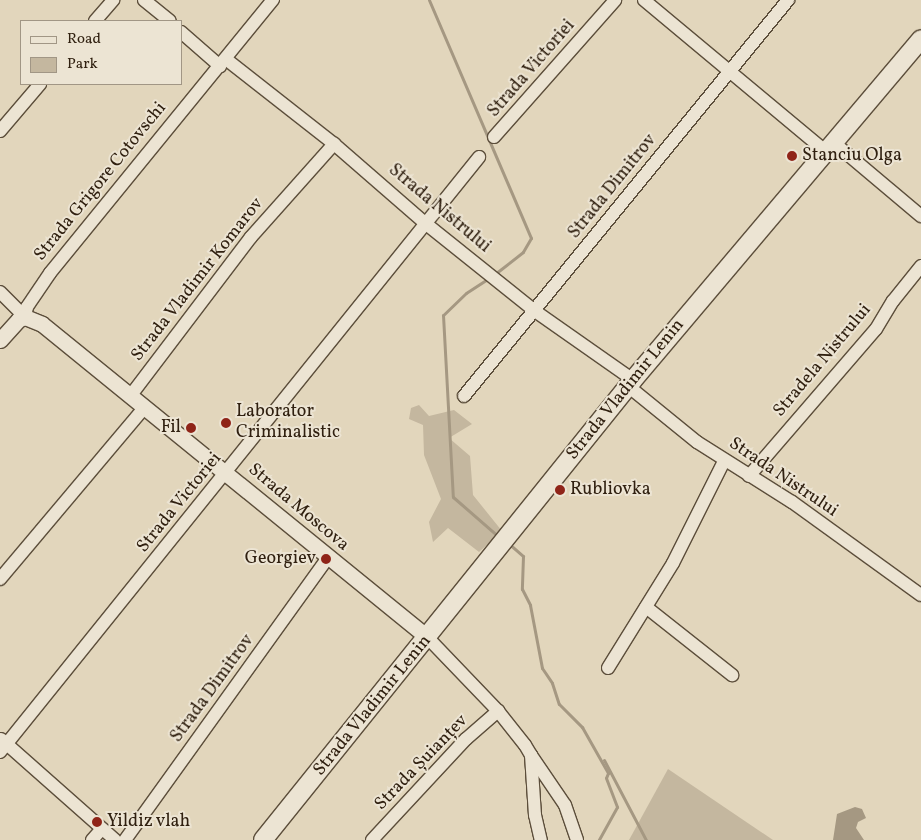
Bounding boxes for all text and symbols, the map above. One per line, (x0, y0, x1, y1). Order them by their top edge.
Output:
street label: Strada Victoriei (483, 15, 581, 123)
legend (20, 20, 182, 85)
text: Road (67, 29, 101, 50)
text: Park (67, 54, 98, 75)
street label: Strada Grigore Cotovschi (30, 98, 172, 266)
street label: Strada Dimitrov (564, 130, 662, 244)
place label: Stanciu Olga (802, 145, 902, 167)
marker: Stanciu Olga (786, 150, 798, 162)
street label: Strada Nistrului (383, 160, 495, 258)
street label: Strada Vladimir Komarov (127, 194, 269, 366)
street label: Stradela Nistrului (769, 300, 877, 422)
street label: Strada Vladimir Lenin (562, 315, 690, 465)
place label: Laborator Criminalistic (236, 402, 340, 444)
place label: Fil (161, 417, 181, 439)
marker: Laborator Criminalistic (220, 417, 232, 429)
marker: Fil (185, 422, 197, 434)
street label: Strada Nistrului (724, 434, 842, 522)
street label: Strada Victoriei (133, 448, 227, 558)
street label: Strada Moscova (243, 460, 353, 556)
place label: Rubliovka (570, 479, 651, 501)
marker: Rubliovka (554, 484, 566, 496)
place label: Georgiev (245, 548, 316, 570)
marker: Georgiev (320, 553, 332, 565)
street label: Strada Dimitrov (167, 631, 259, 747)
street label: Strada Vladimir Lenin (309, 631, 437, 781)
street label: Strada Șuianțev (371, 711, 473, 815)
place label: Yildiz vlah (107, 811, 191, 833)
marker: Yildiz vlah (91, 816, 103, 828)

